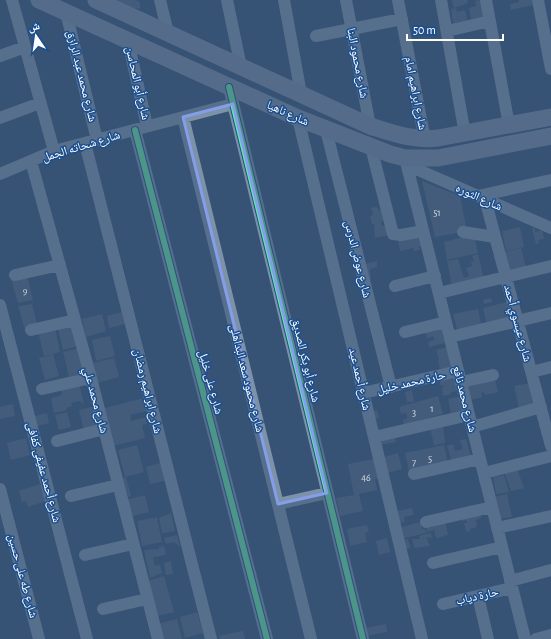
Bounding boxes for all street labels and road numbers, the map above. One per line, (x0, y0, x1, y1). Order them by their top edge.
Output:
street label: شارع محمود البنا (343, 27, 371, 100)
street label: شارع محمد عبد الرازق (63, 29, 99, 123)
street label: شارع أبو المحاسن (122, 45, 153, 121)
street label: شارع ابراهيم امام (401, 55, 429, 131)
street label: شارع ناهيا (264, 98, 311, 129)
street label: شارع شحاته الجمل (41, 128, 122, 165)
street label: شارع الثوره (453, 181, 504, 214)
street label: شارع عوض الدرس (341, 219, 373, 300)
street label: شارع عيسوي أحمد (498, 283, 535, 364)
street label: شارع أبو بكر الصديق (288, 316, 323, 404)
street label: شارع محمود سعد البداهلى (226, 323, 266, 434)
street label: شارع أحمد عيد (345, 346, 374, 412)
street label: شارع ابراهيم رمضان (130, 347, 164, 435)
street label: شارع على خليل (195, 349, 225, 416)
street label: شارع محمد نافع (449, 365, 479, 434)
street label: شارع محمد علي (77, 366, 111, 436)
street label: حارة محمد خليل (375, 368, 447, 397)
street label: شارع أحمد عفيفى كفافى (23, 420, 64, 524)
street label: شارع طه على حسين (4, 533, 40, 620)
street label: حارة دياب (454, 585, 500, 608)

